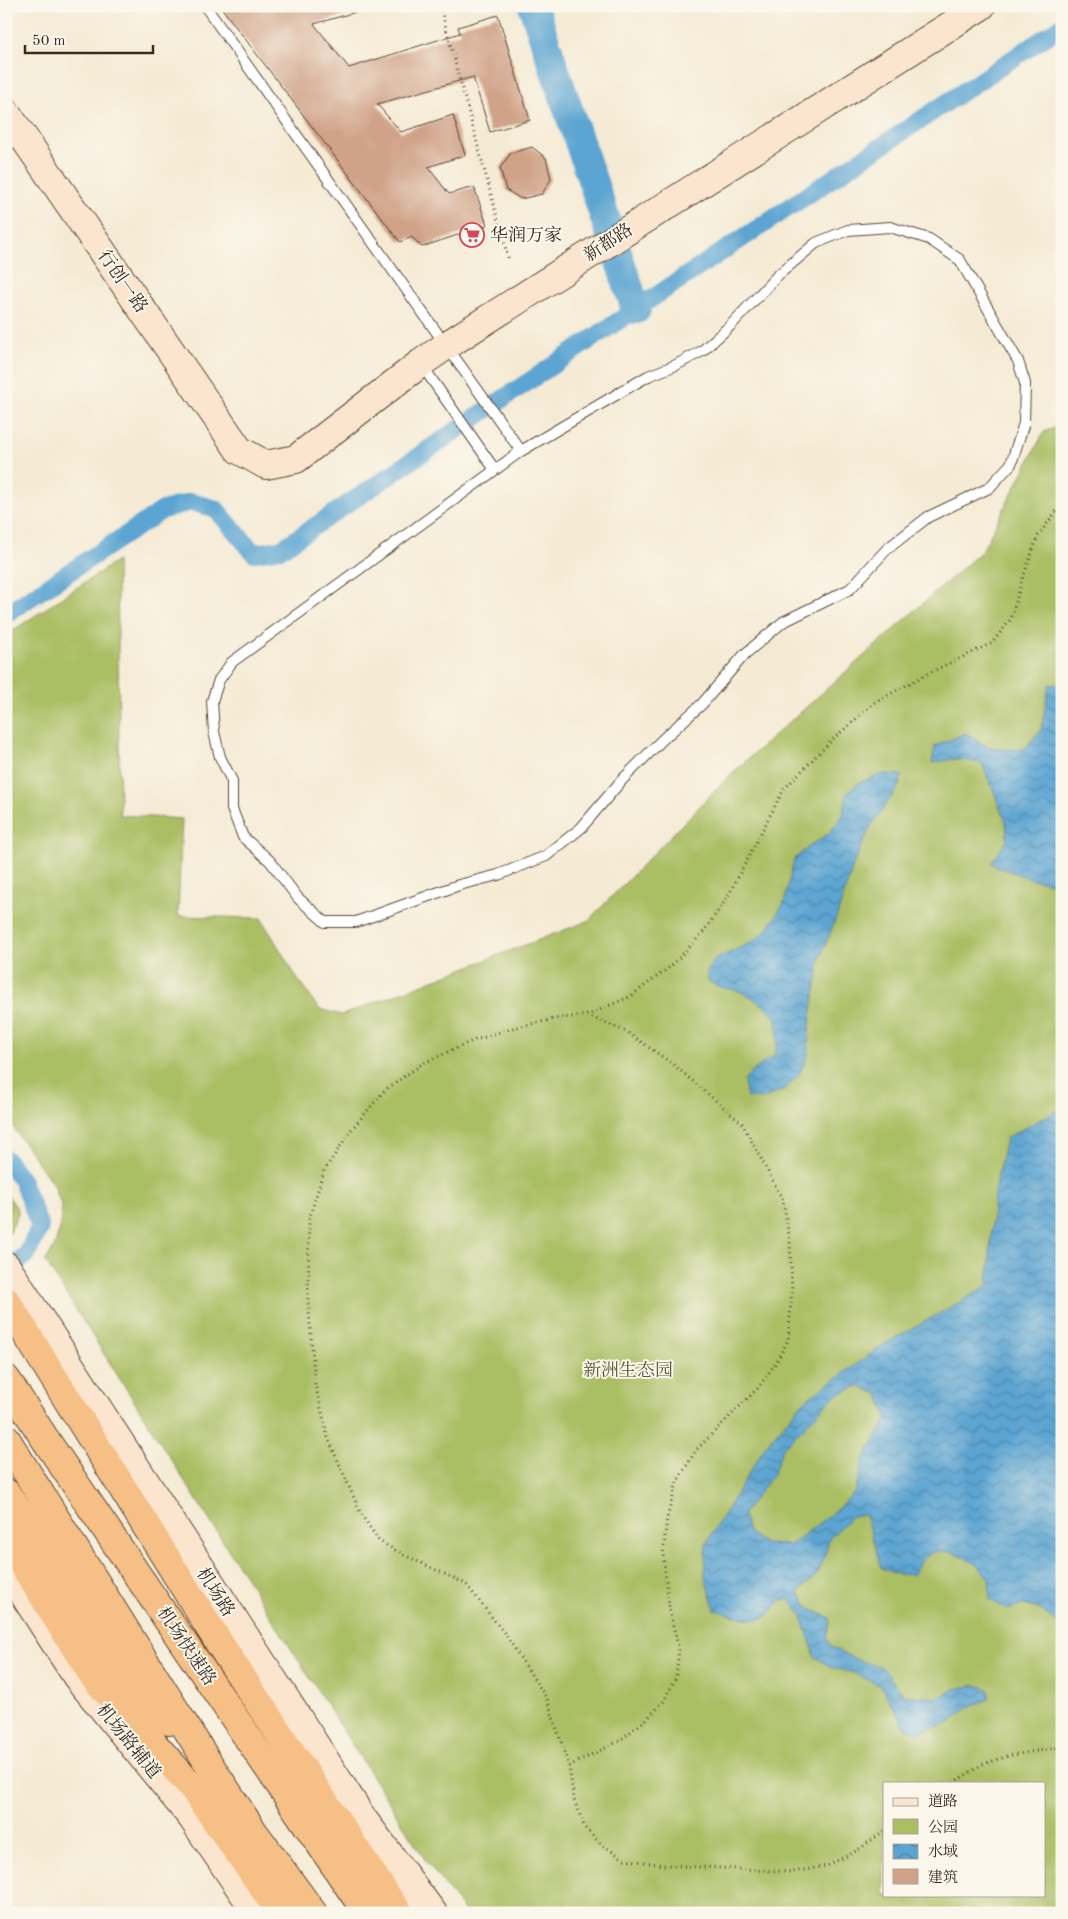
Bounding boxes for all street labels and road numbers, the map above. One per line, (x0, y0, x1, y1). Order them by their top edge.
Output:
street label: 新都路 (580, 219, 636, 265)
street label: 行创一路 (94, 246, 152, 316)
street label: 机场路 (193, 1564, 239, 1620)
street label: 机场快速路 (154, 1603, 220, 1689)
street label: 机场路辅道 (93, 1700, 165, 1782)

